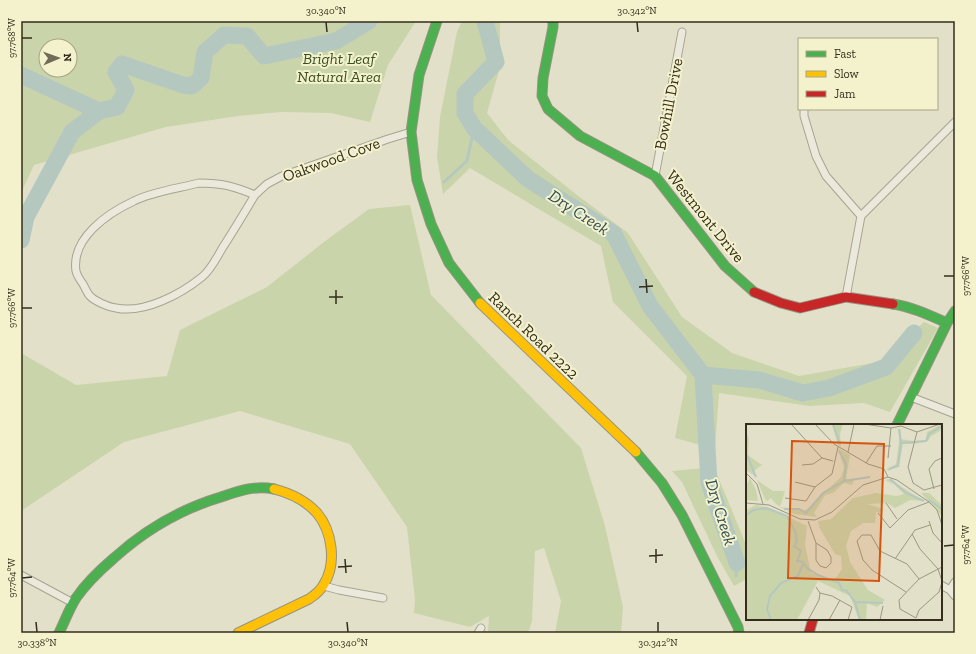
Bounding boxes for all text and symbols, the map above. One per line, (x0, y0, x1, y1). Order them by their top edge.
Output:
text: 30.340°N (306, 5, 347, 17)
text: 30.342°N (617, 5, 657, 17)
text: 97.768°W (6, 17, 18, 58)
north arrow (38, 38, 78, 78)
legend (798, 38, 938, 110)
text: Fast (834, 47, 857, 61)
park label: Bright Leaf Natural Area (297, 49, 381, 86)
text: N (61, 53, 74, 63)
street label: Bowhill Drive (650, 57, 687, 152)
text: Slow (834, 67, 860, 81)
text: Jam (834, 87, 856, 101)
street label: Oakwood Cove (280, 133, 382, 186)
street label: Westmont Drive (663, 166, 749, 266)
water label: Dry Creek (545, 185, 613, 239)
text: 97.766°W (960, 255, 972, 296)
text: 97.766°W (6, 287, 18, 328)
street label: Ranch Road 2222 (485, 288, 583, 383)
inset map (746, 424, 942, 620)
water label: Dry Creek (701, 477, 741, 548)
text: 97.764°W (960, 525, 972, 565)
text: 97.764°W (6, 558, 18, 598)
text: 30.338°N (17, 637, 57, 649)
text: 30.340°N (328, 637, 369, 649)
text: 30.342°N (638, 637, 678, 649)

